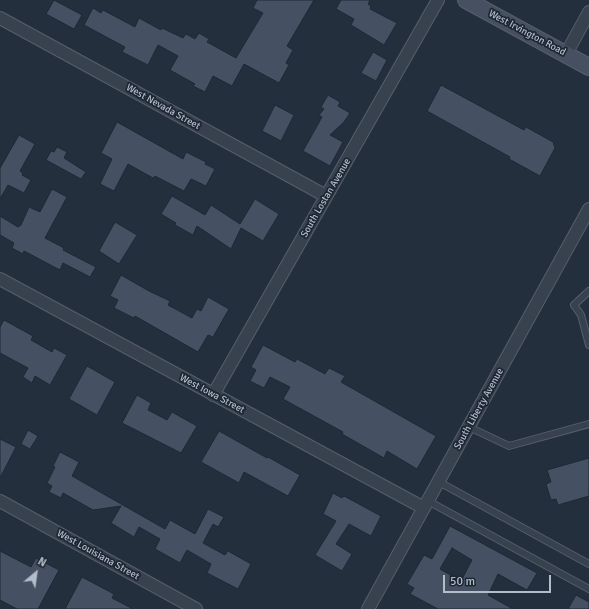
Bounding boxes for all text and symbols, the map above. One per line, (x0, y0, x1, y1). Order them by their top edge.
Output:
street label: West Irvington Road (486, 8, 568, 58)
street label: West Nevada Street (124, 82, 202, 132)
street label: South Lostan Avenue (298, 156, 354, 240)
street label: South Liberty Avenue (452, 366, 506, 452)
street label: West Iowa Street (178, 372, 246, 416)
street label: West Louisiana Street (55, 527, 141, 583)
north arrow (16, 553, 56, 593)
text: N (36, 555, 49, 570)
scale bar (445, 567, 553, 593)
text: 50 m (450, 574, 475, 589)

